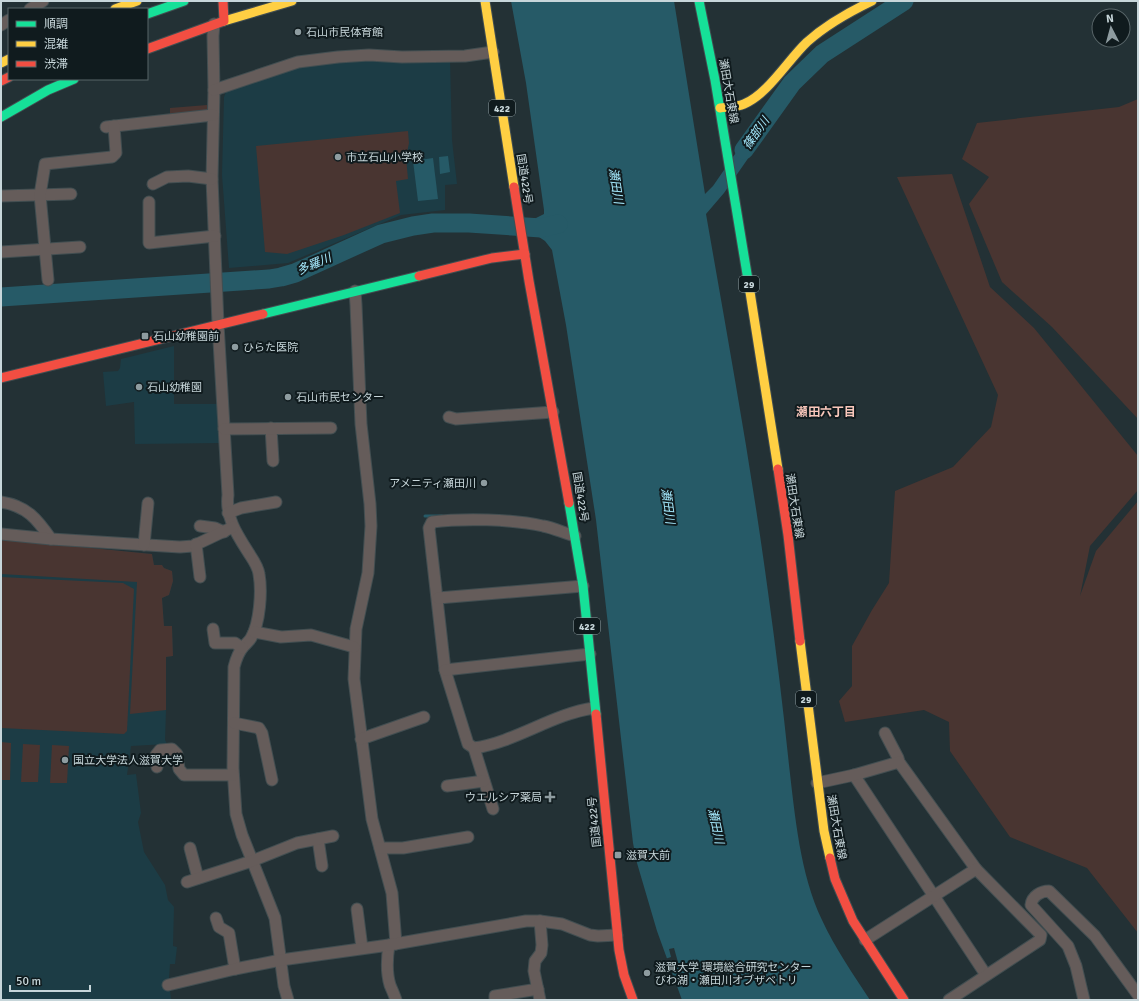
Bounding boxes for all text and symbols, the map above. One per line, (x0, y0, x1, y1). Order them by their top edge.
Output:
legend (8, 8, 148, 80)
north arrow (1091, 8, 1131, 48)
text: N (1106, 12, 1114, 25)
text: 順調 (44, 17, 68, 32)
place label: 石山市民体育館 (306, 26, 383, 39)
marker: 石山市民体育館 (293, 27, 303, 37)
text: 混雑 (44, 37, 68, 52)
text: 渋滞 (44, 57, 68, 72)
street label: 瀬田大石東線 (716, 57, 741, 125)
road number: 422 (489, 100, 515, 116)
water label: 篠部川 (740, 113, 774, 152)
place label: 市立石山小学校 (346, 151, 423, 164)
marker: 市立石山小学校 (333, 152, 343, 162)
street label: 国道422号 (514, 153, 535, 205)
water label: 瀬田川 (605, 167, 626, 207)
water label: 多羅川 (295, 250, 336, 278)
road number: 29 (739, 276, 759, 292)
place label: 石山幼稚園前 (153, 330, 219, 343)
marker: 石山幼稚園前 (140, 331, 150, 341)
place label: ひらた医院 (243, 341, 298, 354)
marker: ひらた医院 (230, 342, 240, 352)
place label: 石山幼稚園 (147, 381, 202, 394)
marker: 石山幼稚園 (134, 382, 144, 392)
place label: 石山市民センター (296, 391, 384, 404)
marker: 石山市民センター (283, 392, 293, 402)
district label: 瀬田六丁目 (796, 405, 856, 420)
street label: 国道422号 (570, 471, 591, 523)
street label: 瀬田大石東線 (783, 472, 806, 540)
place label: アメニティ瀬田川 (389, 477, 476, 490)
marker: アメニティ瀬田川 (479, 478, 489, 488)
water label: 瀬田川 (658, 487, 678, 527)
road number: 422 (574, 618, 600, 634)
road number: 29 (796, 691, 816, 707)
place label: 国立大学法人滋賀大学 (73, 754, 183, 767)
marker: 国立大学法人滋賀大学 (60, 755, 70, 765)
place label: ウエルシア薬局 (465, 791, 542, 804)
marker: ウエルシア薬局 (545, 792, 555, 802)
street label: 瀬田大石東線 (824, 793, 849, 861)
street label: 国道422号 (585, 796, 604, 848)
water label: 瀬田川 (704, 807, 727, 847)
place label: 滋賀大前 (626, 849, 670, 862)
marker: 滋賀大前 (613, 850, 623, 860)
place label: 滋賀大学 環境総合研究センター びわ湖・瀬田川オブザベトリ (655, 961, 811, 987)
scale bar (10, 967, 90, 993)
marker: 滋賀大学 環境総合研究センター びわ湖・瀬田川オブザベトリ (642, 968, 652, 978)
text: 50 m (16, 974, 41, 989)

